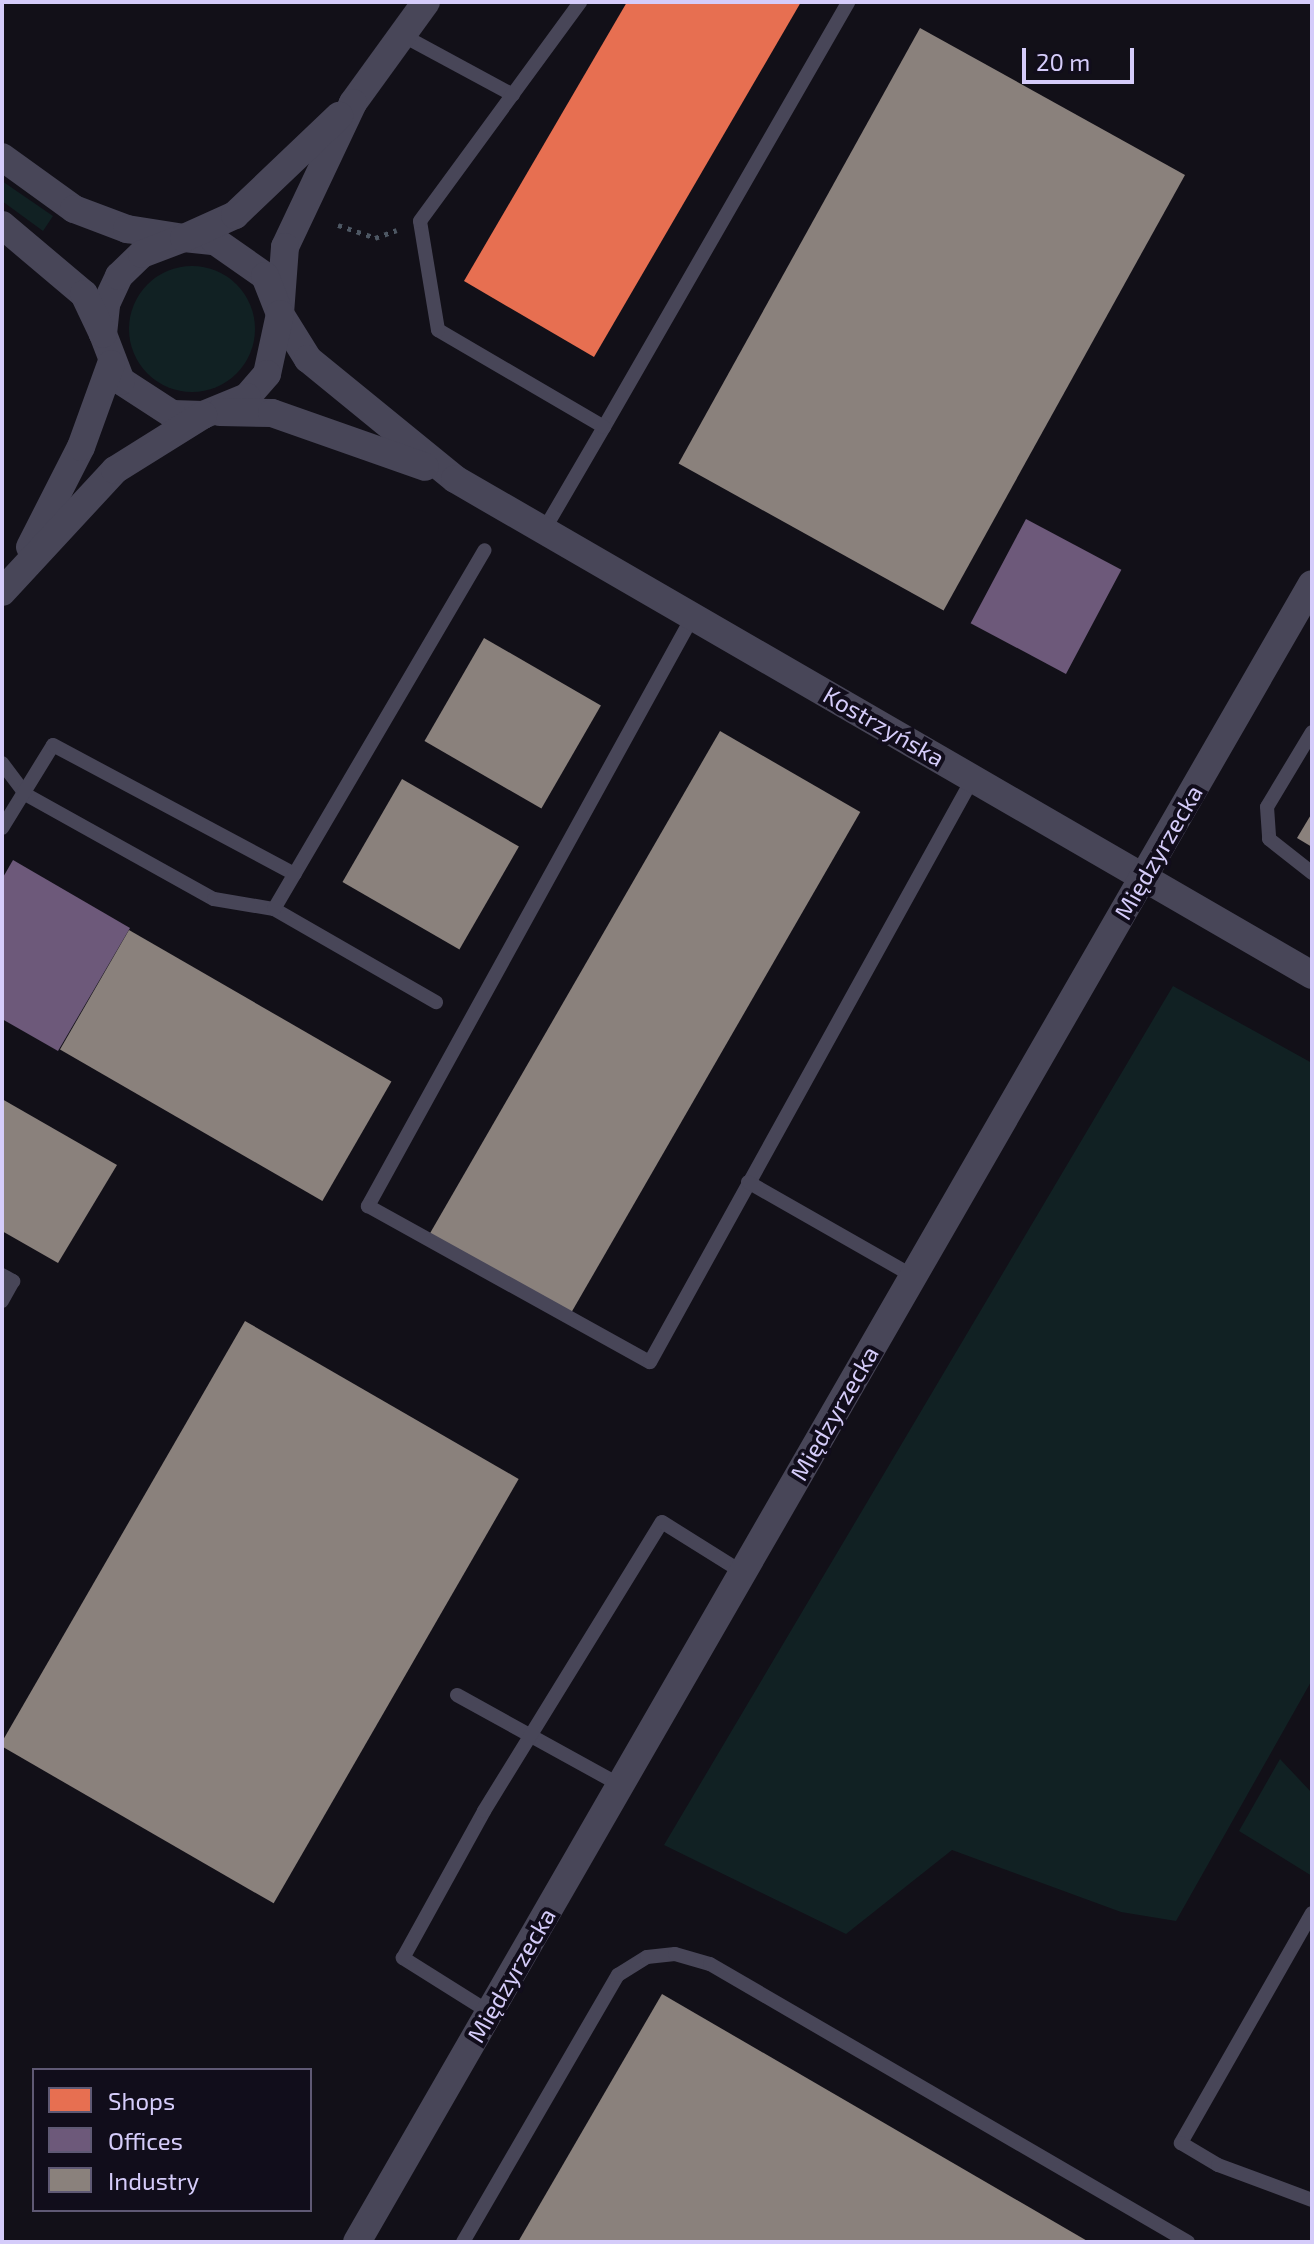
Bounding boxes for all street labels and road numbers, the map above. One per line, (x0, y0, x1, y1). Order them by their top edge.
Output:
street label: Kostrzyńska (818, 680, 950, 772)
street label: Międzyrzecka (1108, 780, 1208, 924)
street label: Międzyrzecka (784, 1341, 884, 1485)
street label: Międzyrzecka (461, 1903, 561, 2047)

